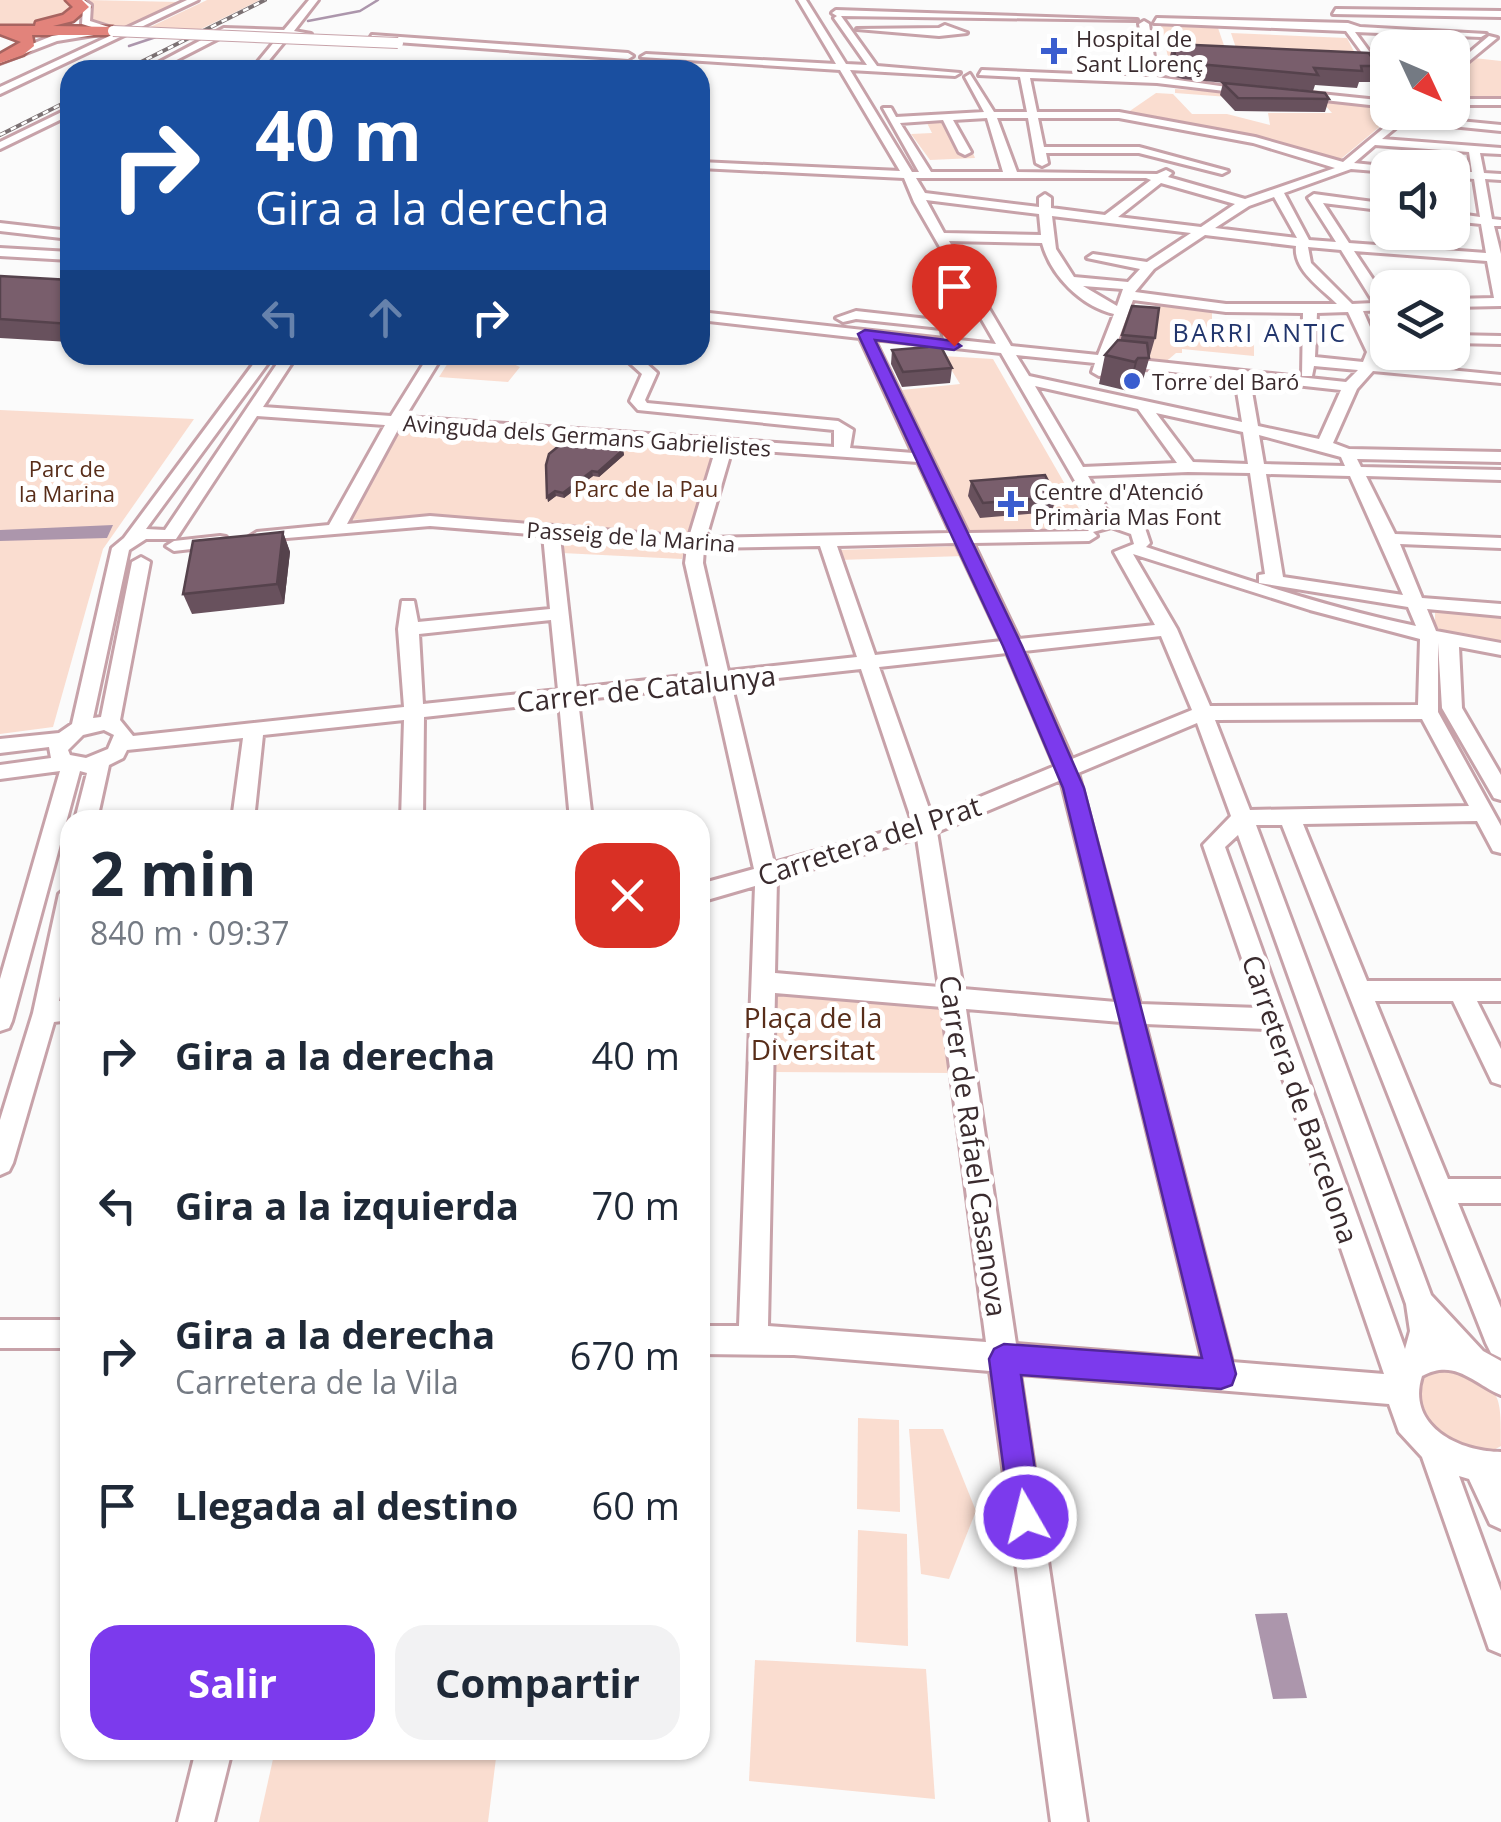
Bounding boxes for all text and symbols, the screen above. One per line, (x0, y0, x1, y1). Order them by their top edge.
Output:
place label: Hospital de Sant Llorenç (1076, 23, 1203, 78)
north arrow (1370, 30, 1470, 130)
map controls (1370, 30, 1470, 370)
marker: Hospital de Sant Llorenç (1041, 38, 1067, 64)
text: 40 m (255, 86, 422, 182)
icon: right (90, 100, 220, 230)
button: sound (1370, 150, 1470, 250)
text: Gira a la derecha (255, 177, 610, 238)
pin (912, 244, 997, 347)
icon: arrive (927, 259, 982, 314)
button: layers (1370, 270, 1470, 370)
icon: left (253, 290, 308, 345)
icon: ahead (358, 290, 413, 345)
icon: right (463, 290, 518, 345)
district label: BARRI ANTIC (1173, 315, 1347, 349)
place label: Torre del Baró (1152, 366, 1299, 396)
marker: Torre del Baró (1121, 370, 1143, 392)
street label: Avinguda dels Germans Gabrielistes (402, 407, 772, 463)
park label: Parc de la Marina (19, 453, 115, 508)
park label: Parc de la Pau (574, 473, 718, 503)
place label: Centre d'Atenció Primària Mas Font (1034, 476, 1221, 531)
marker: Centre d'Atenció Primària Mas Font (998, 491, 1024, 517)
street label: Passeig de la Marina (526, 514, 736, 558)
street label: Carrer de Catalunya (515, 655, 777, 721)
street label: Carretera del Prat (752, 786, 986, 894)
text: 2 min (90, 832, 257, 914)
button: close (575, 843, 680, 948)
text: 840 m · 09:37 (90, 911, 289, 954)
street label: Carretera de Barcelona (1234, 950, 1368, 1248)
street label: Carrer de Rafael Casanova (931, 973, 1017, 1319)
park label: Plaça de la Diversitat (744, 998, 882, 1068)
icon: right (90, 1028, 145, 1083)
text: Gira a la derecha (175, 1029, 495, 1081)
text: 40 m (591, 1029, 680, 1081)
icon: left (90, 1178, 145, 1233)
text: Gira a la izquierda (175, 1179, 519, 1231)
text: 70 m (591, 1179, 680, 1231)
text: Gira a la derecha (175, 1308, 495, 1360)
icon: right (90, 1328, 145, 1383)
text: 670 m (570, 1329, 680, 1381)
text: Carretera de la Vila (175, 1360, 459, 1403)
position arrow (974, 1465, 1078, 1569)
icon: arrive (90, 1478, 145, 1533)
text: Llegada al destino (175, 1479, 518, 1531)
text: 60 m (591, 1479, 680, 1531)
button: Salir (90, 1625, 375, 1740)
button: Compartir (395, 1625, 680, 1740)

